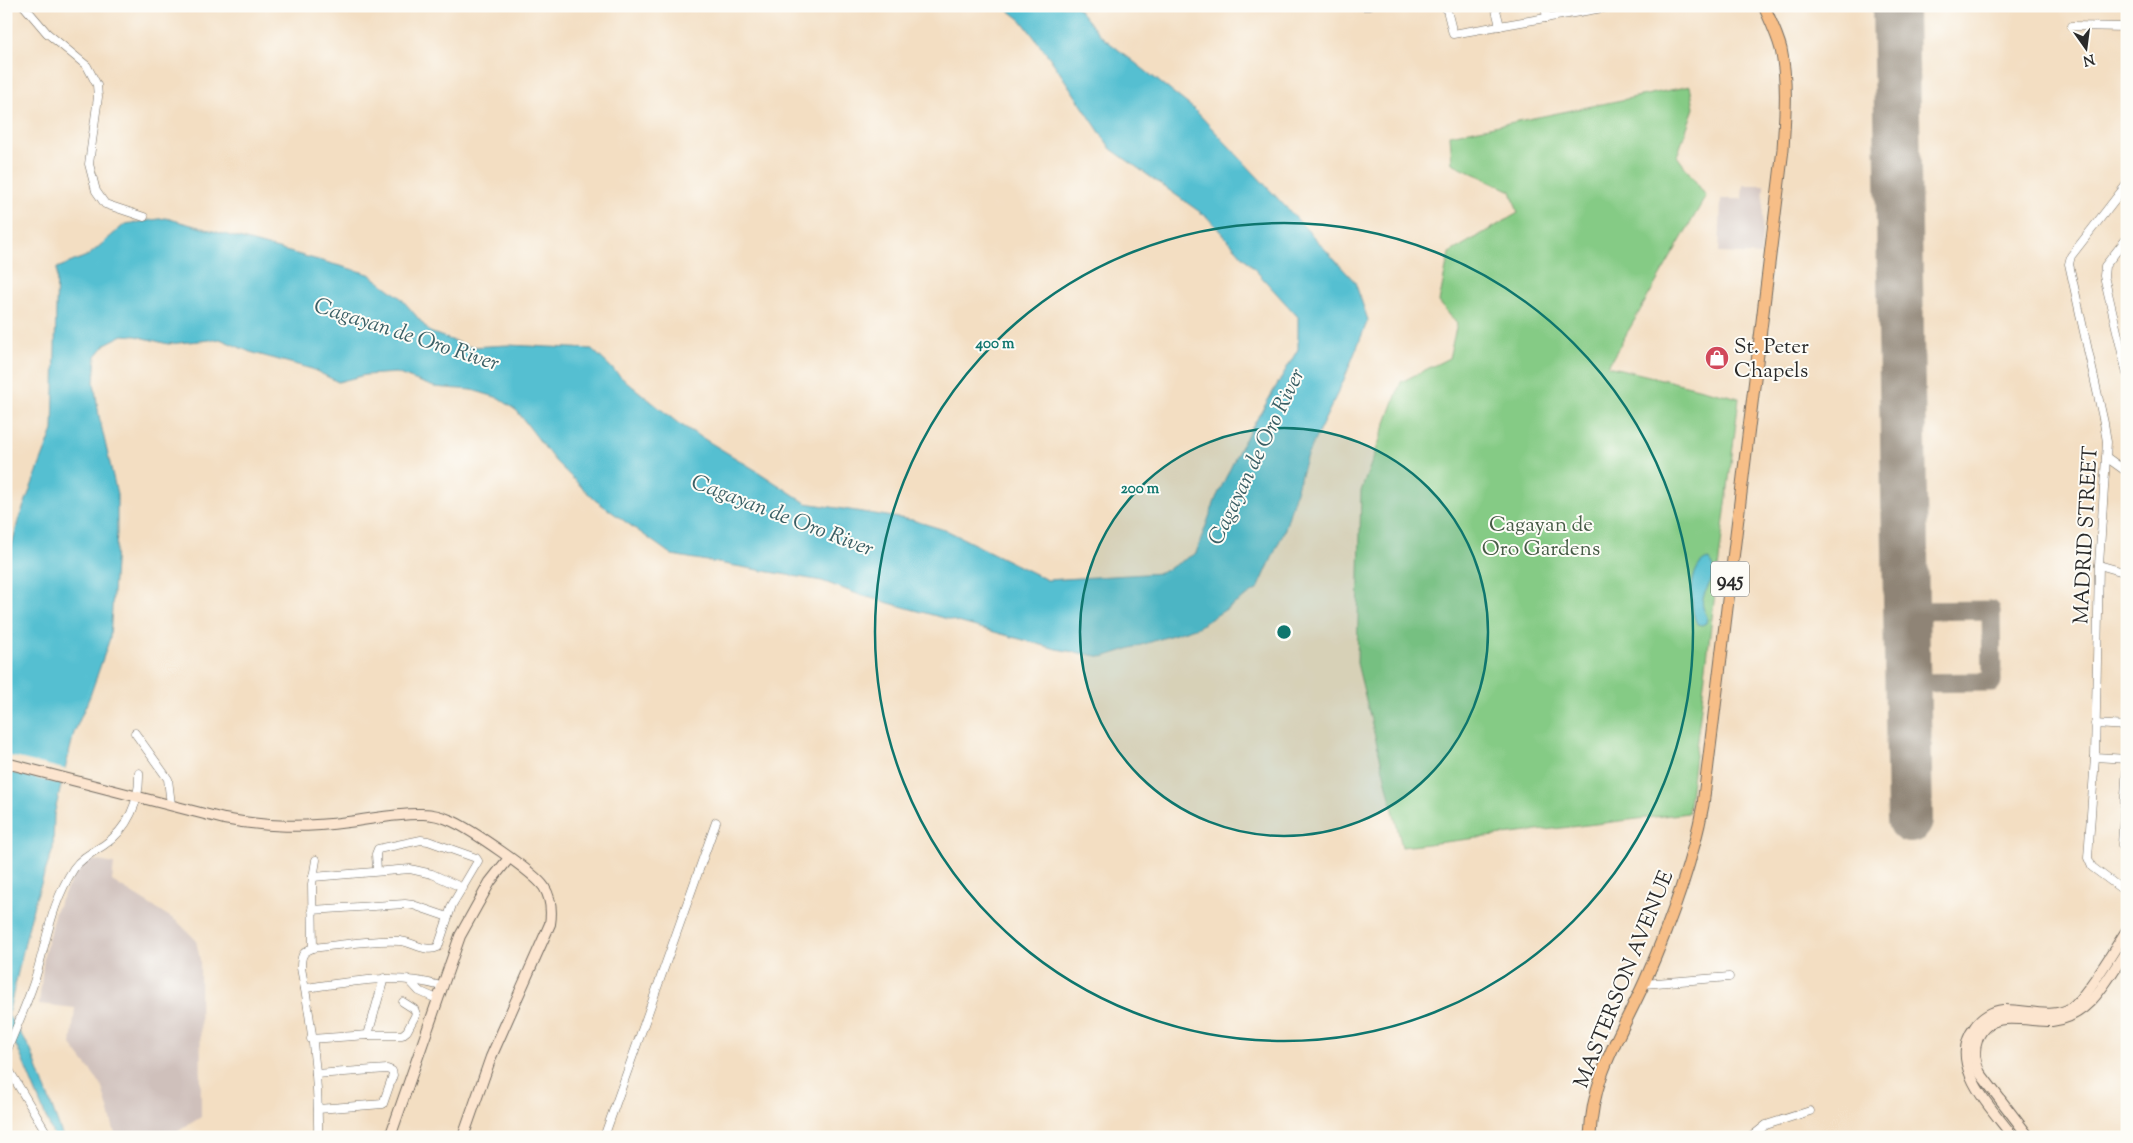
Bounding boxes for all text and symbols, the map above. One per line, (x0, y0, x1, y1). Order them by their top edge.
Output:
north arrow (2060, 22, 2110, 72)
text: N (2081, 48, 2097, 70)
water label: Cagayan de Oro River (309, 291, 503, 381)
place label: St. Peter Chapels (1734, 333, 1809, 387)
text: 400 m (975, 334, 1015, 355)
shop icon: St. Peter Chapels (1704, 345, 1730, 371)
water label: Cagayan de Oro River (1201, 363, 1314, 551)
street label: MADRID STREET (2067, 445, 2107, 625)
water label: Cagayan de Oro River (686, 467, 878, 566)
text: 200 m (1121, 479, 1160, 500)
park label: Cagayan de Oro Gardens (1482, 511, 1600, 565)
road number: 945 (1711, 562, 1749, 596)
centre of rings (1275, 623, 1293, 641)
street label: MASTERSON AVENUE (1567, 866, 1682, 1093)

